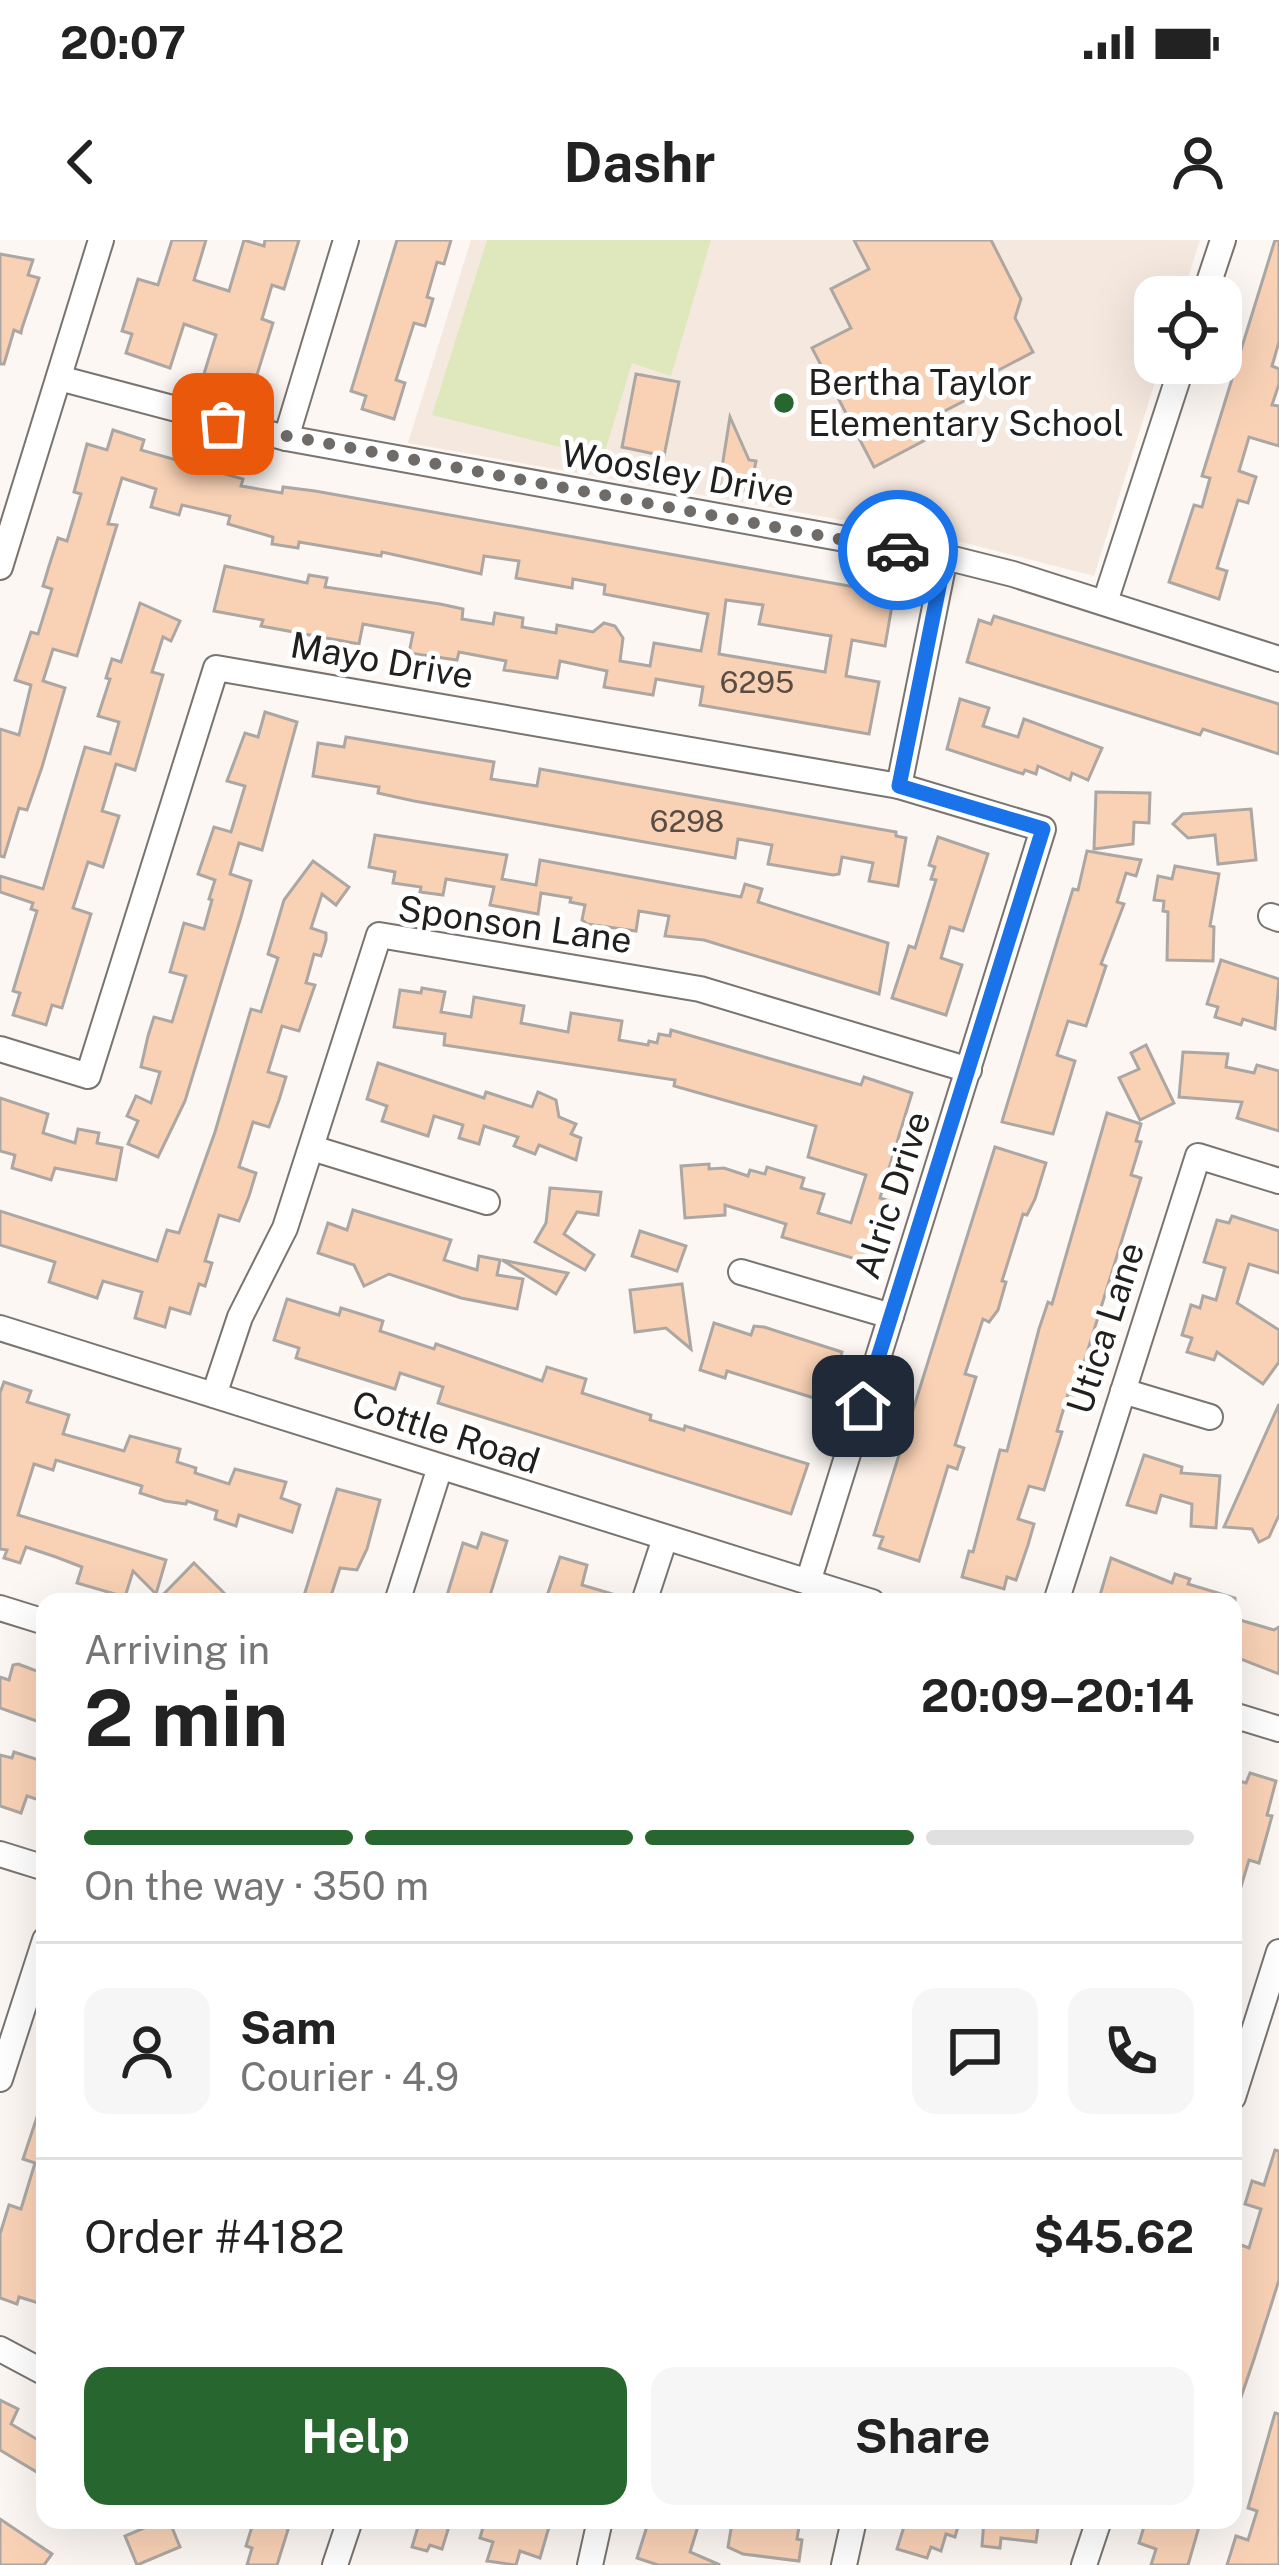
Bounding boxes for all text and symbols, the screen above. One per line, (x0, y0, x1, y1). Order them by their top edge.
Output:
text: 20:07 (60, 16, 186, 69)
icon: back (48, 129, 114, 195)
icon: person (1165, 129, 1231, 195)
text: Dashr (564, 131, 715, 194)
map controls (1134, 276, 1242, 384)
button: locate (1134, 276, 1242, 384)
place label: Bertha Taylor Elementary School (808, 361, 1124, 444)
pin (172, 373, 274, 475)
marker: Bertha Taylor Elementary School (771, 390, 797, 416)
icon: bag (190, 391, 256, 457)
street label: Woosley Drive (558, 432, 798, 514)
courier (838, 490, 958, 610)
icon: car (865, 517, 931, 583)
street label: Mayo Drive (287, 623, 477, 697)
house number: 6295 (720, 664, 794, 700)
house number: 6298 (650, 803, 724, 839)
street label: Sponson Lane (395, 887, 635, 961)
street label: Alric Drive (845, 1106, 939, 1284)
street label: Utica Lane (1058, 1237, 1152, 1419)
pin (812, 1355, 914, 1457)
icon: home (830, 1373, 896, 1439)
street label: Cottle Road (347, 1382, 545, 1482)
text: Arriving in (84, 1627, 270, 1673)
text: 20:09–20:14 (921, 1669, 1194, 1722)
text: 2 min (84, 1672, 288, 1764)
text: On the way · 350 m (84, 1863, 429, 1909)
button: person (84, 1988, 210, 2114)
button: chat (912, 1988, 1038, 2114)
button: phone (1068, 1988, 1194, 2114)
text: Sam (240, 2001, 337, 2054)
text: Courier · 4.9 (240, 2054, 459, 2100)
text: Order #4182 (84, 2210, 345, 2263)
text: $45.62 (1034, 2210, 1194, 2263)
button: Help (84, 2367, 627, 2505)
button: Share (651, 2367, 1194, 2505)

